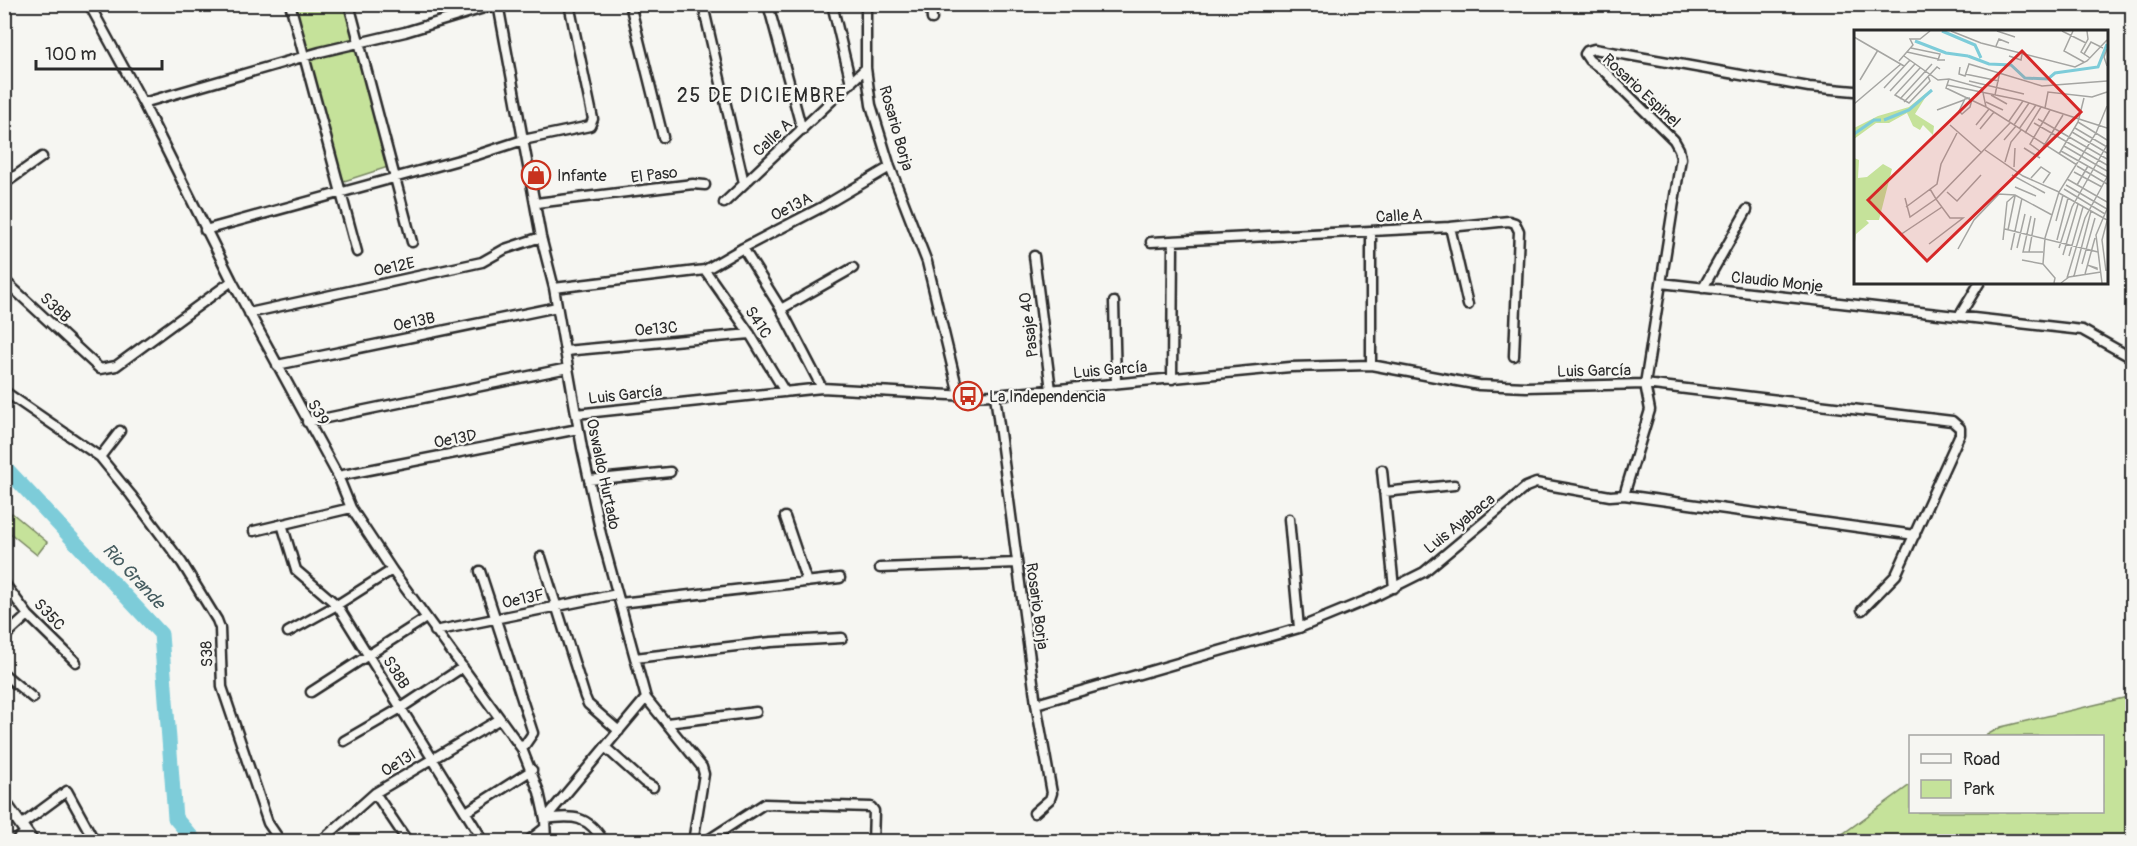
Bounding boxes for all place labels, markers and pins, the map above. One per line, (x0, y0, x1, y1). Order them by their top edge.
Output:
shop icon: Infante (520, 159, 552, 191)
place label: Infante (557, 166, 607, 186)
bus stop icon: La Independencia (952, 380, 984, 412)
place label: La Independencia (989, 387, 1106, 407)

